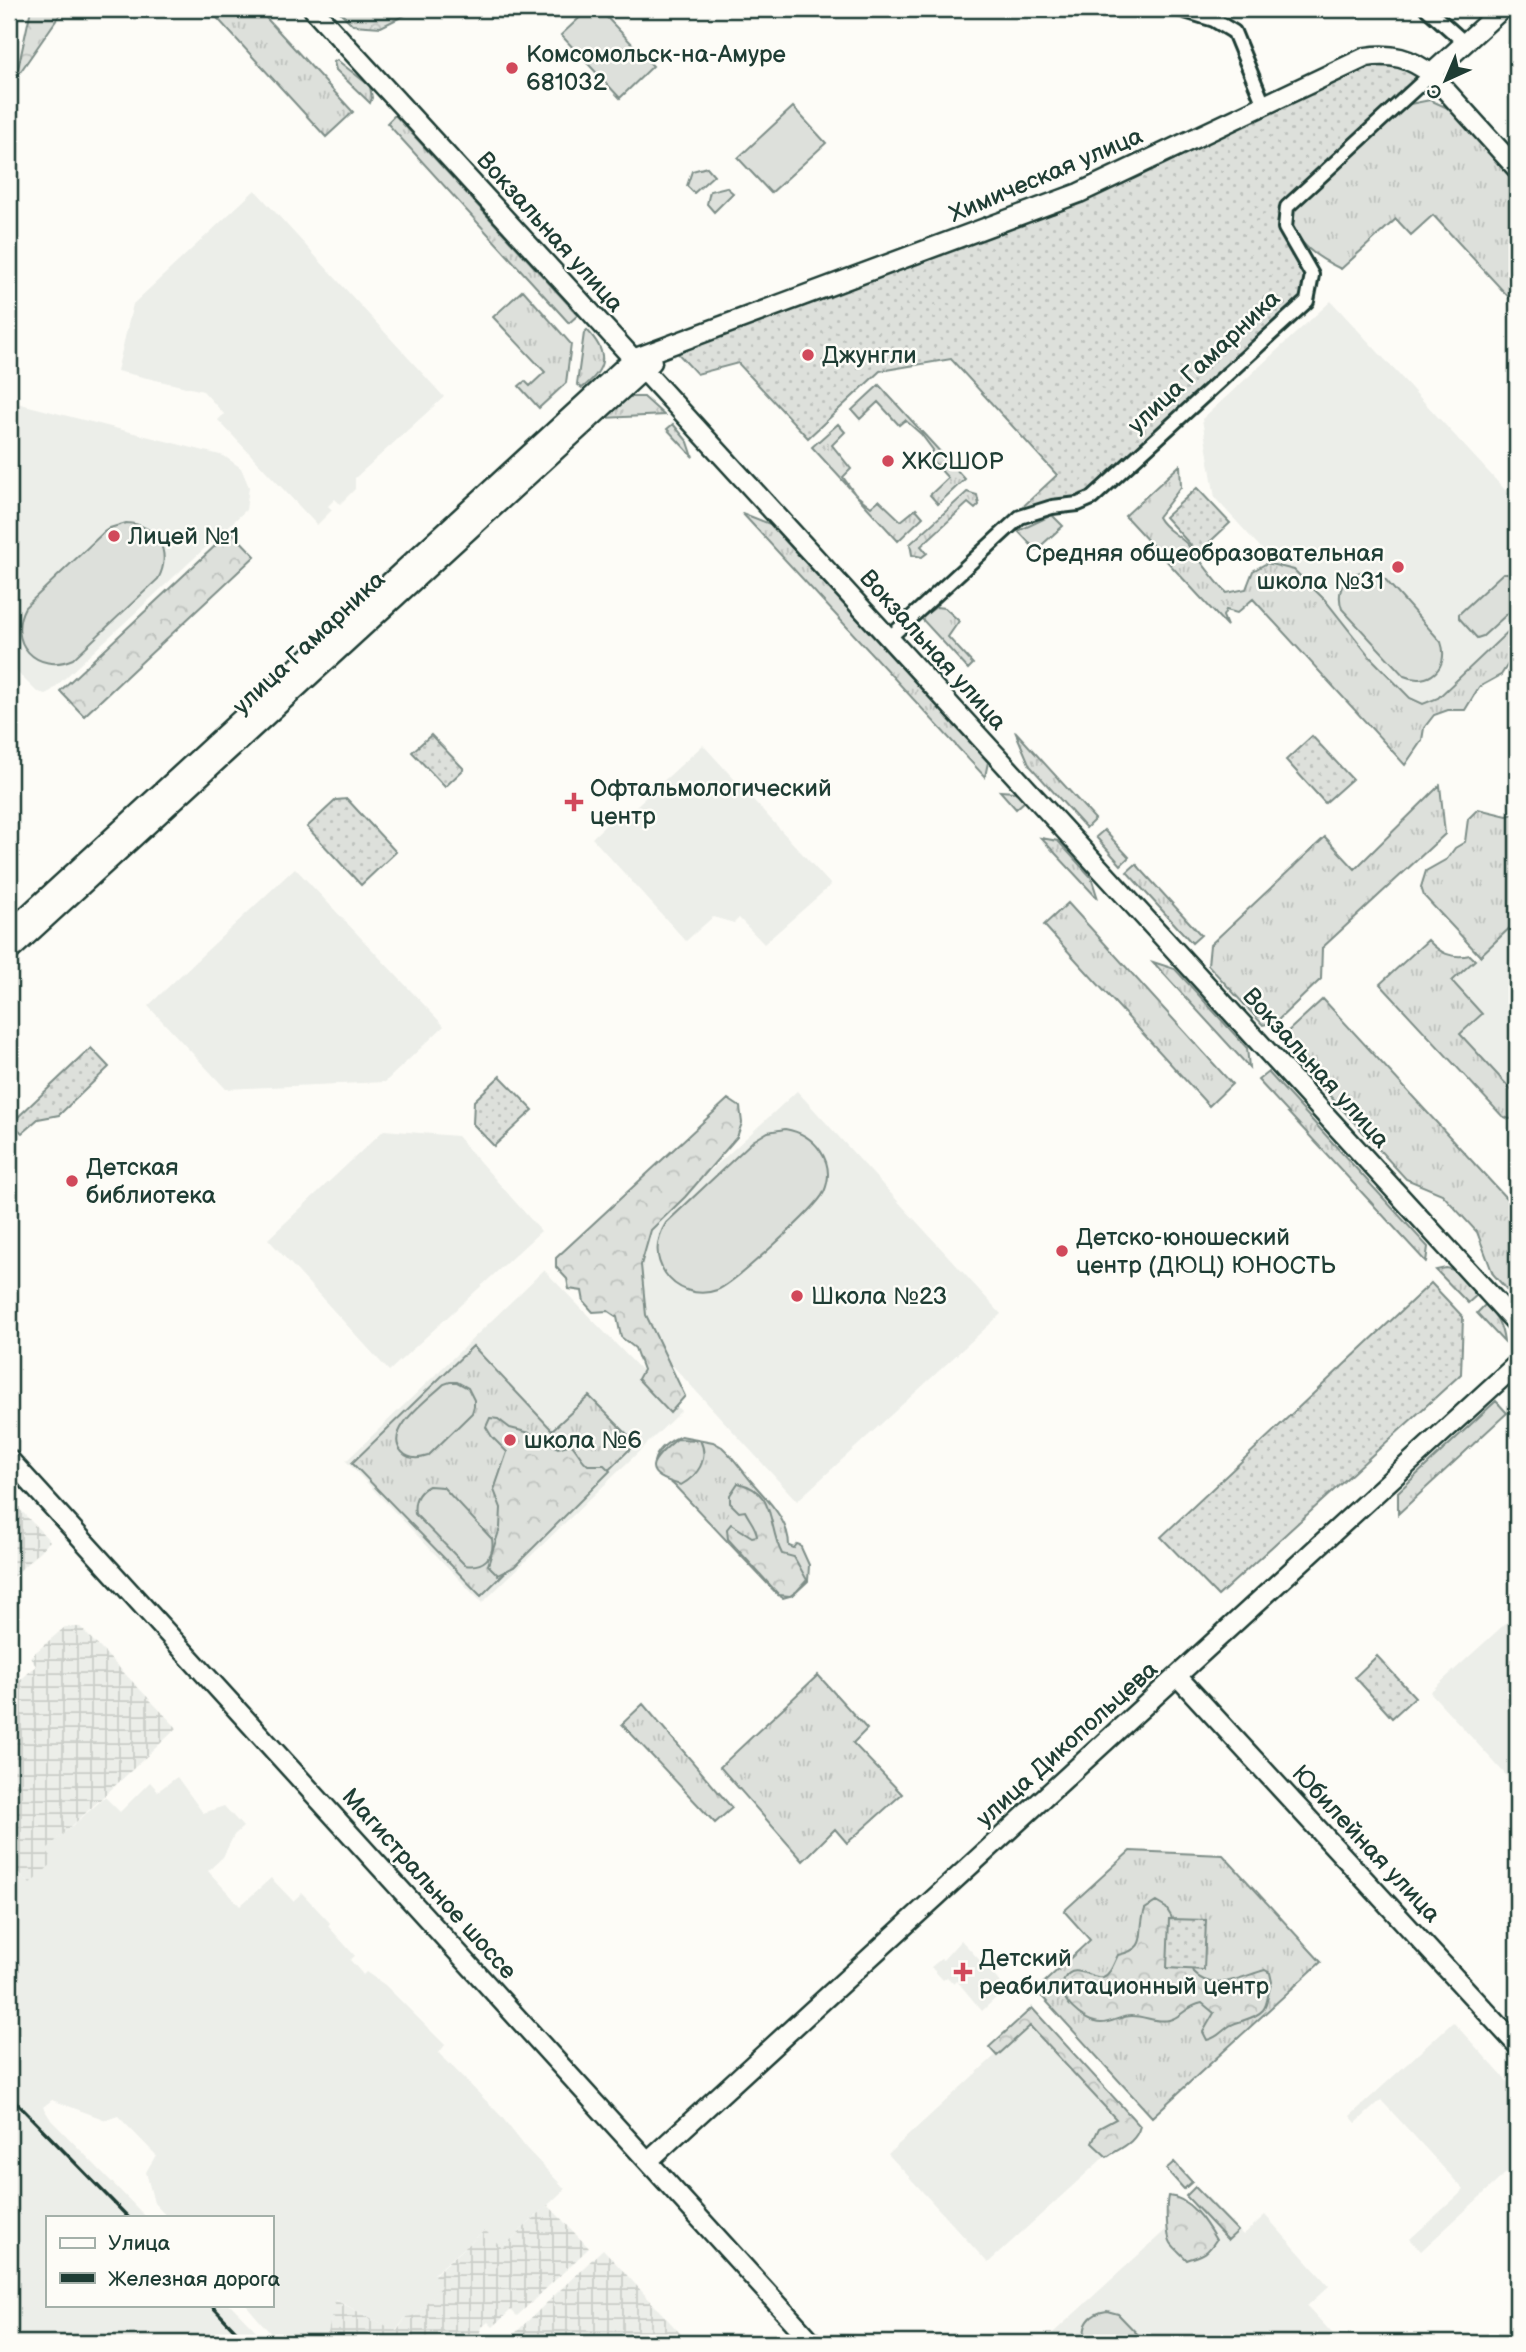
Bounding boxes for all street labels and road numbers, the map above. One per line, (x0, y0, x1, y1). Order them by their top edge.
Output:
street label: Химическая улица (945, 121, 1147, 229)
street label: Вокзальная улица (470, 146, 630, 318)
street label: улица Гамарника (1122, 284, 1286, 440)
street label: Вокзальная улица (853, 564, 1013, 736)
street label: улица Гамарника (227, 565, 391, 721)
street label: Вокзальная улица (1236, 982, 1396, 1154)
street label: улица Дикопольцева (970, 1655, 1164, 1833)
street label: Юбилейная улица (1286, 1759, 1446, 1929)
street label: Магистральное шоссе (336, 1782, 522, 1986)

